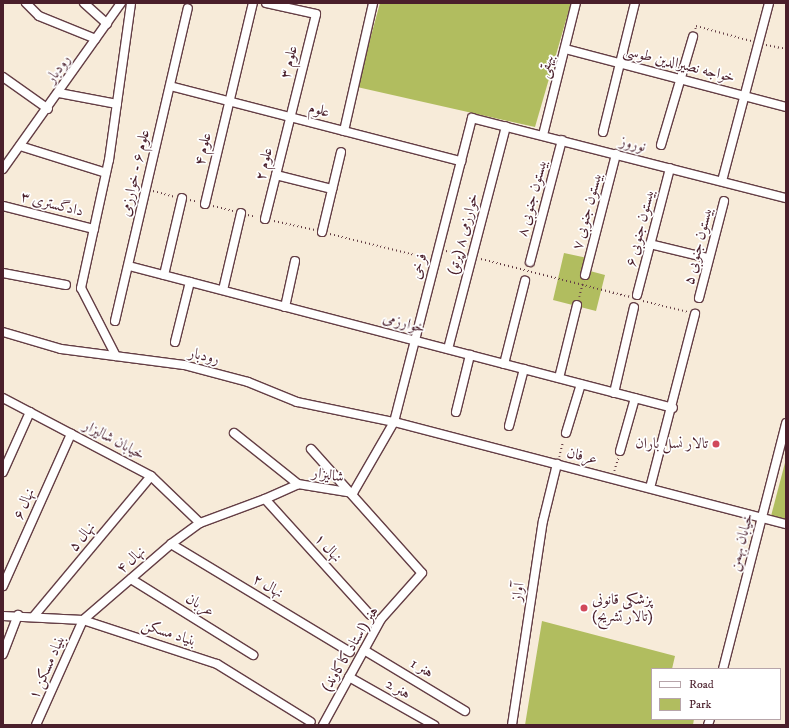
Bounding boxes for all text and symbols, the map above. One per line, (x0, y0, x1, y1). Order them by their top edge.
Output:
street label: خواجه نصیرالدین طوسی (621, 41, 737, 87)
street label: علوم ۳ (276, 44, 302, 80)
street label: رودبار (42, 51, 74, 87)
street label: بیهقی (534, 52, 558, 80)
street label: علوم (307, 99, 331, 121)
street label: علوم ۶ - خوارزمی (116, 128, 154, 218)
street label: علوم ۴ (190, 131, 216, 167)
street label: نوروز (618, 132, 648, 156)
street label: علوم ۲ (251, 146, 277, 182)
street label: بیستون جنوبی ۸ (513, 157, 551, 239)
street label: بیستون جنوبی ۷ (568, 170, 606, 252)
street label: بیستون جنوبی ۶ (622, 187, 658, 269)
street label: دادگستری ۳ (19, 188, 85, 220)
street label: خوارزمی ۸ (پرتو) (444, 191, 482, 277)
street label: بیستون جنوبی ۵ (680, 205, 716, 287)
street label: فرخی (407, 251, 431, 281)
street label: خوارزمی (381, 309, 427, 337)
street label: رودبار (187, 344, 221, 368)
street label: خیابان شالیزار (80, 416, 148, 464)
place label: تالار نسل باران (635, 435, 708, 453)
marker: تالار نسل باران (711, 439, 721, 449)
street label: عرفان (565, 444, 599, 468)
street label: شالیزار (311, 464, 345, 486)
street label: نهال ۶ (9, 486, 39, 522)
street label: خیابان بهمن (725, 511, 757, 573)
street label: نهال ۵ (65, 519, 99, 555)
street label: نهال ۱ (310, 530, 346, 566)
street label: نهال ۴ (113, 542, 149, 578)
street label: نهال ۲ (249, 570, 287, 602)
street label: آواز (508, 581, 528, 603)
street label: عربان (182, 589, 218, 621)
place label: پزشکی قانونی (تالار تشریح) (592, 590, 653, 625)
street label: هنر (استاد کاکاوند) (318, 603, 382, 695)
marker: پزشکی قانونی (تالار تشریح) (579, 603, 589, 613)
street label: بنیاد مسکن (139, 616, 199, 650)
street label: بنیاد مسکن ۱ (25, 632, 69, 702)
street label: هنر 1 (407, 654, 437, 682)
legend (651, 668, 781, 720)
street label: هنر 2 (382, 675, 414, 703)
text: Road (689, 677, 714, 692)
text: Park (689, 697, 711, 712)

